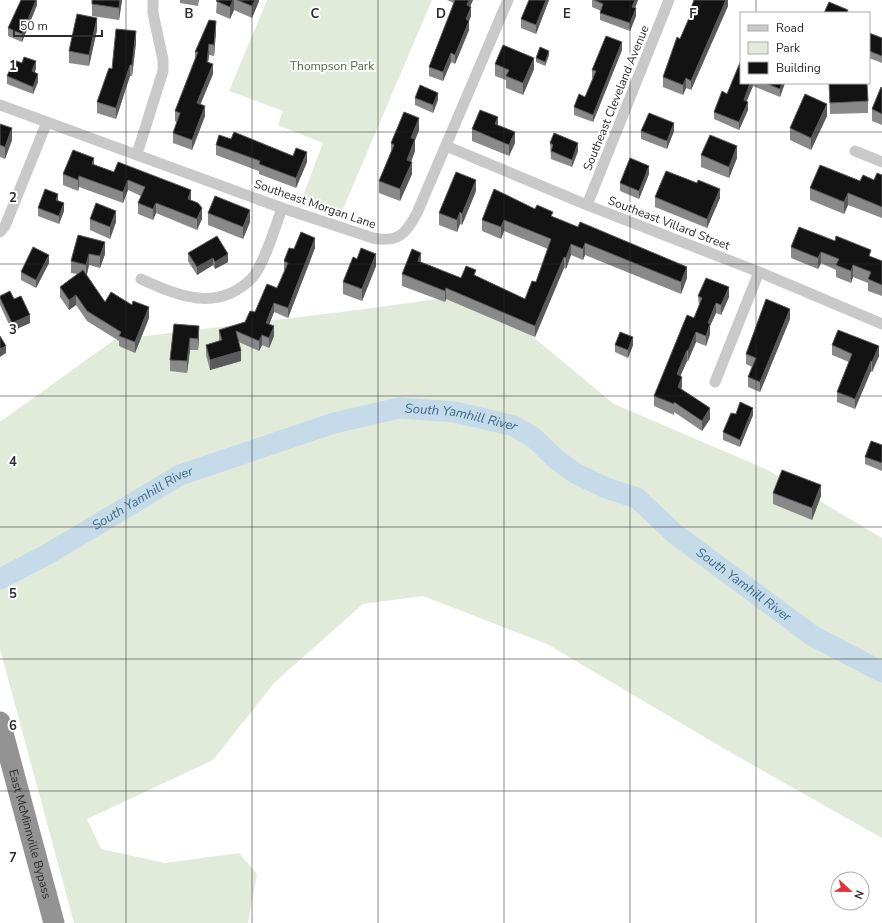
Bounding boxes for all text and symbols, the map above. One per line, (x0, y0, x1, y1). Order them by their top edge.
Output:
text: B (185, 5, 194, 23)
text: C (311, 5, 320, 23)
text: D (436, 5, 446, 23)
text: E (563, 5, 571, 23)
text: F (689, 5, 697, 23)
scale bar (14, 12, 102, 38)
legend (740, 12, 870, 84)
text: 50 m (20, 18, 48, 34)
text: Road (776, 20, 804, 36)
street label: Southeast Cleveland Avenue (579, 23, 653, 173)
text: Park (776, 40, 801, 56)
text: 1 (9, 57, 17, 75)
park label: Thompson Park (290, 58, 375, 74)
text: Building (776, 60, 821, 76)
street label: Southeast Morgan Lane (252, 176, 378, 232)
text: 2 (9, 189, 17, 207)
street label: Southeast Villard Street (606, 192, 733, 254)
text: 3 (9, 321, 17, 339)
water label: South Yamhill River (404, 399, 522, 435)
text: 4 (9, 453, 17, 471)
water label: South Yamhill River (89, 462, 196, 535)
water label: South Yamhill River (692, 544, 795, 626)
text: 5 (9, 585, 17, 603)
text: 6 (9, 717, 17, 735)
street label: East McMinnville Bypass (5, 767, 55, 901)
text: 7 (9, 849, 17, 867)
north arrow (830, 871, 870, 911)
text: N (850, 888, 867, 901)

